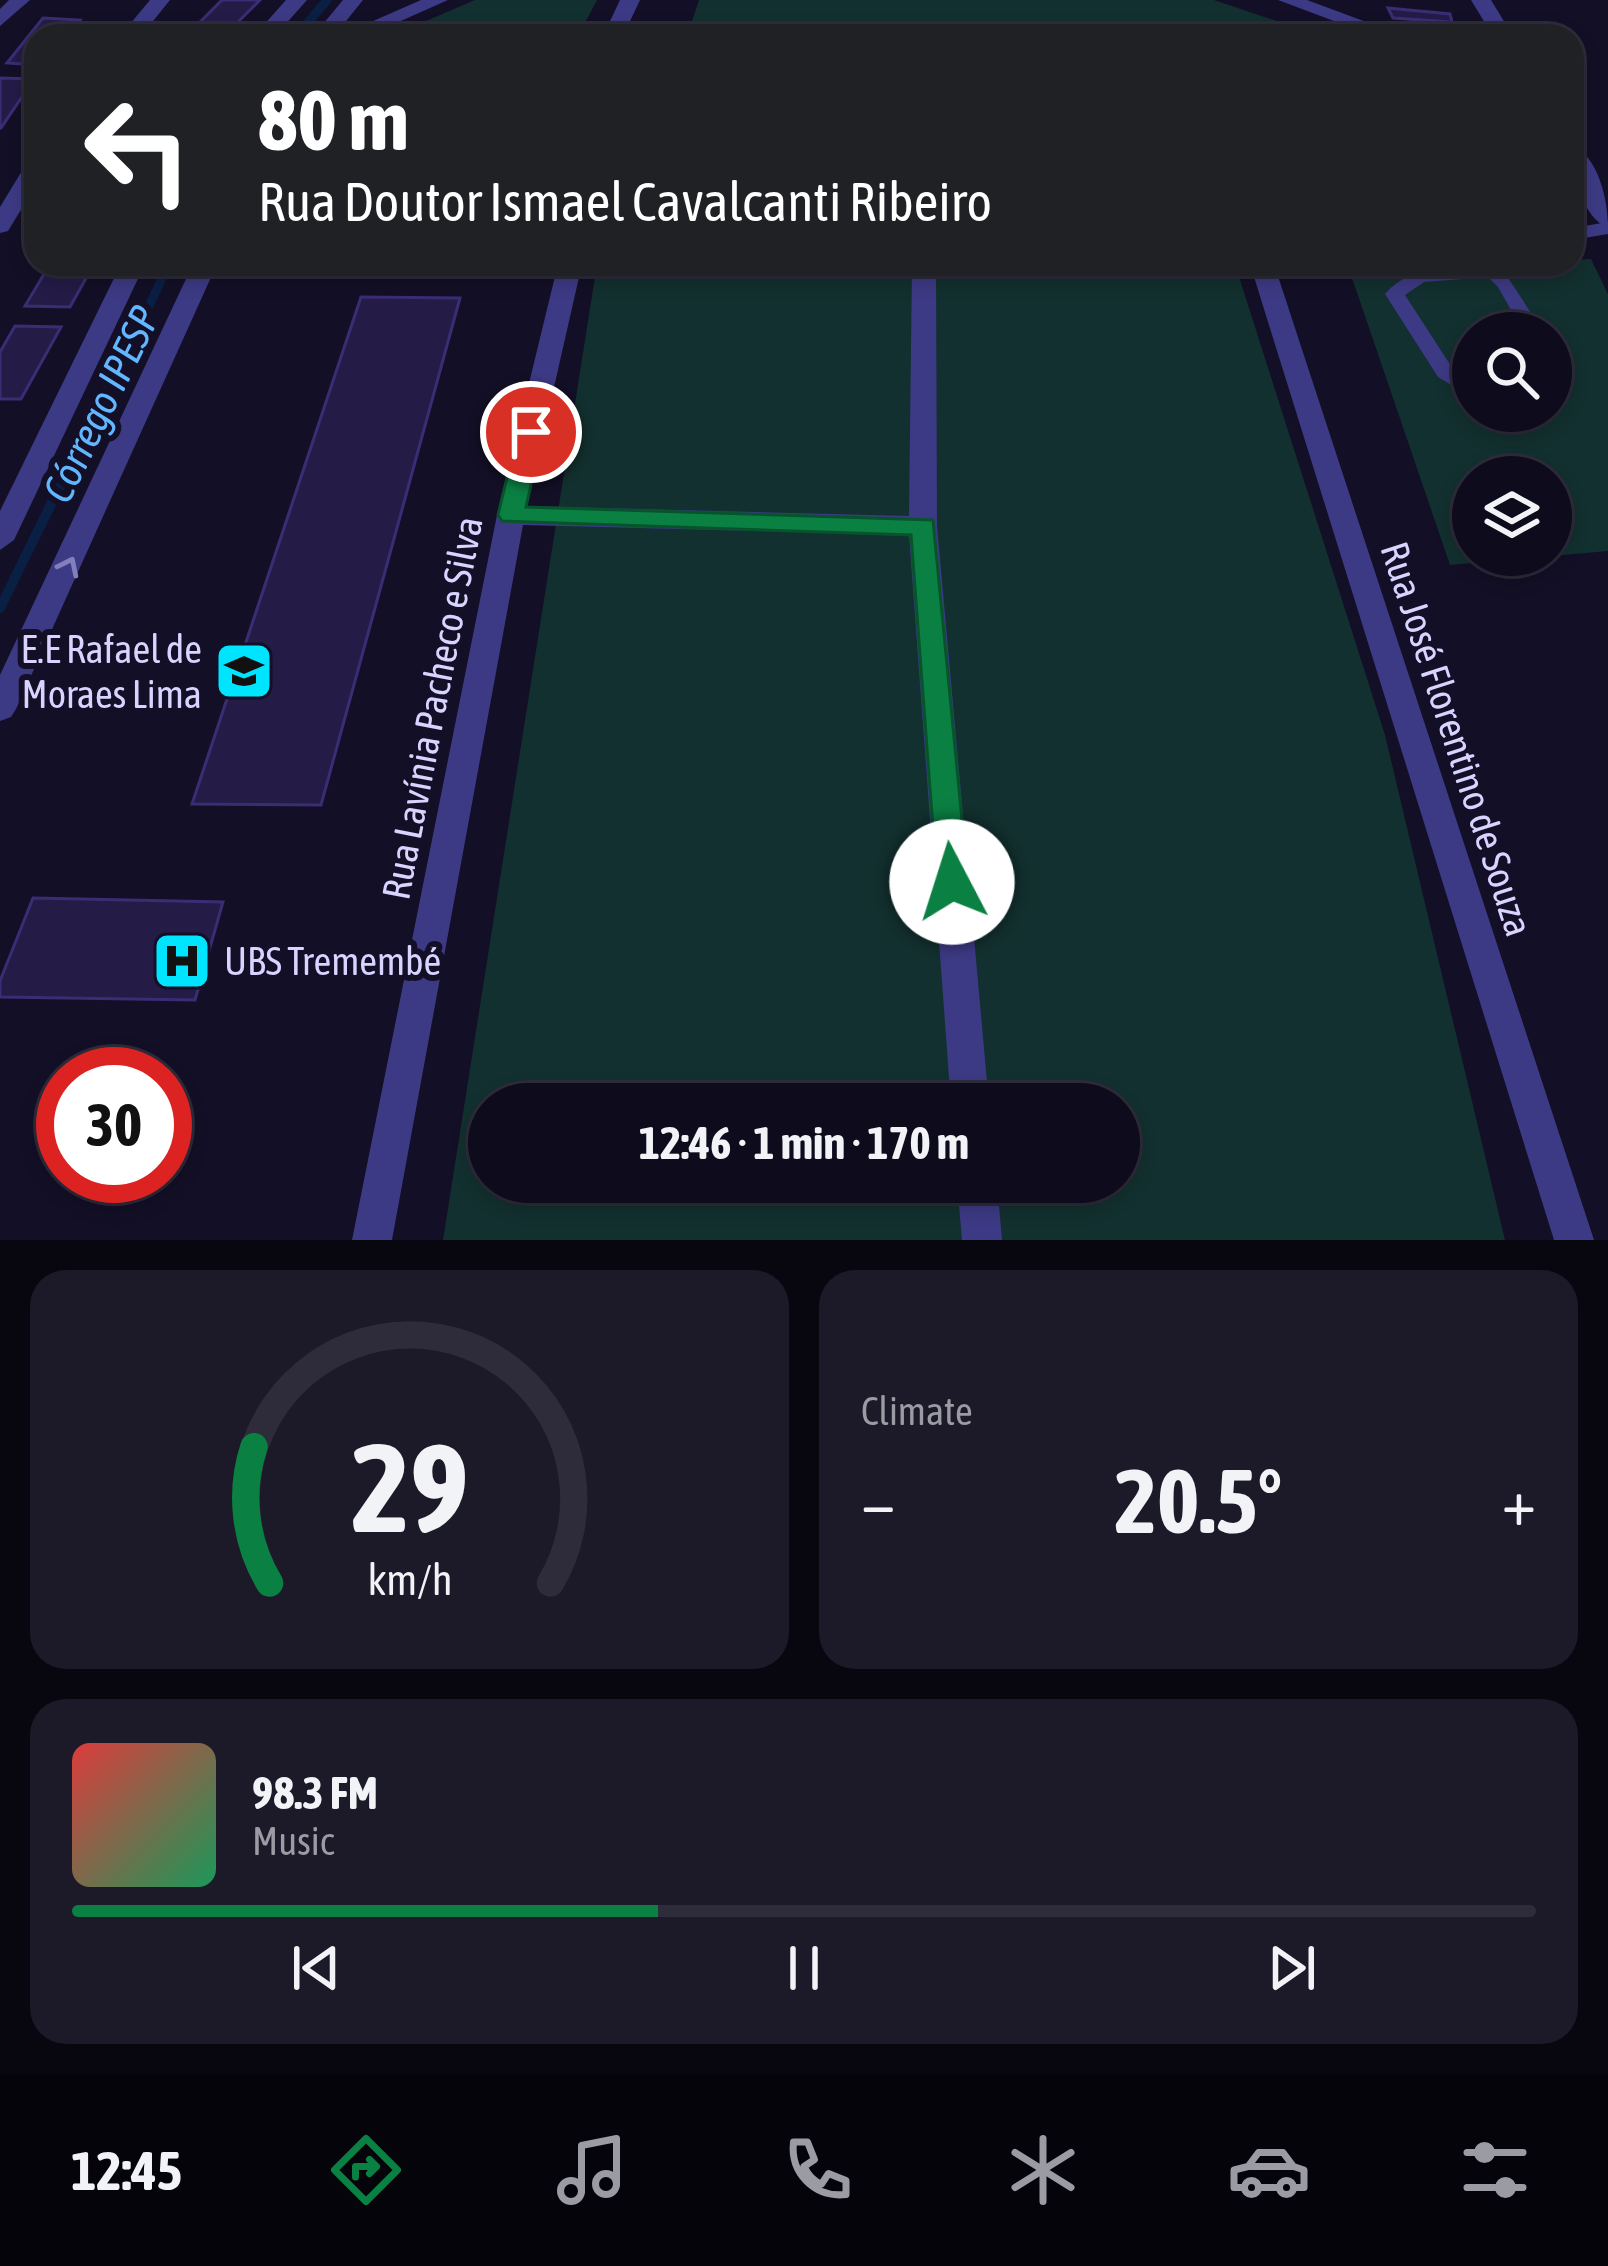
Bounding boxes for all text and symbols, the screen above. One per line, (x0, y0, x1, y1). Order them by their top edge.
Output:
icon: left (60, 72, 216, 228)
text: 80 m (258, 72, 409, 168)
text: Rua Doutor Ismael Cavalcanti Ribeiro (258, 171, 992, 232)
water label: Córrego IPESP (33, 298, 169, 510)
map controls (1452, 312, 1572, 576)
button: search (1452, 312, 1572, 432)
pin (480, 381, 582, 483)
icon: arrive (498, 399, 564, 465)
button: layers (1452, 456, 1572, 576)
street label: Rua Lavínia Pacheco e Silva (373, 513, 491, 903)
street label: Rua José Florentino de Souza (1372, 536, 1542, 942)
one-way arrow (55, 557, 78, 578)
place label: E.E Rafael de Moraes Lima (20, 627, 202, 716)
school or university icon: E.E Rafael de Moraes Lima (213, 640, 275, 702)
position arrow (889, 819, 1015, 945)
hospital icon: UBS Tremembé (151, 930, 213, 992)
place label: UBS Tremembé (224, 939, 441, 983)
speed limit sign: 30 (36, 1047, 192, 1203)
text: 12:46 · 1 min · 170 m (639, 1117, 969, 1169)
text: Climate (861, 1389, 973, 1433)
text: 29 (351, 1415, 468, 1558)
text: 20.5° (1115, 1449, 1282, 1552)
text: − (861, 1463, 895, 1539)
text: + (1502, 1463, 1536, 1539)
text: km/h (367, 1554, 452, 1603)
text: 98.3 FM (252, 1767, 378, 1819)
text: Music (252, 1819, 334, 1863)
icon: previous (283, 1935, 349, 2001)
icon: pause (771, 1935, 837, 2001)
icon: next (1259, 1935, 1325, 2001)
icon: directions (324, 2128, 408, 2212)
icon: music (550, 2128, 634, 2212)
icon: phone (776, 2128, 860, 2212)
icon: climate (1001, 2128, 1085, 2212)
icon: car (1227, 2128, 1311, 2212)
icon: filters (1453, 2128, 1537, 2212)
text: 12:45 (71, 2140, 182, 2201)

